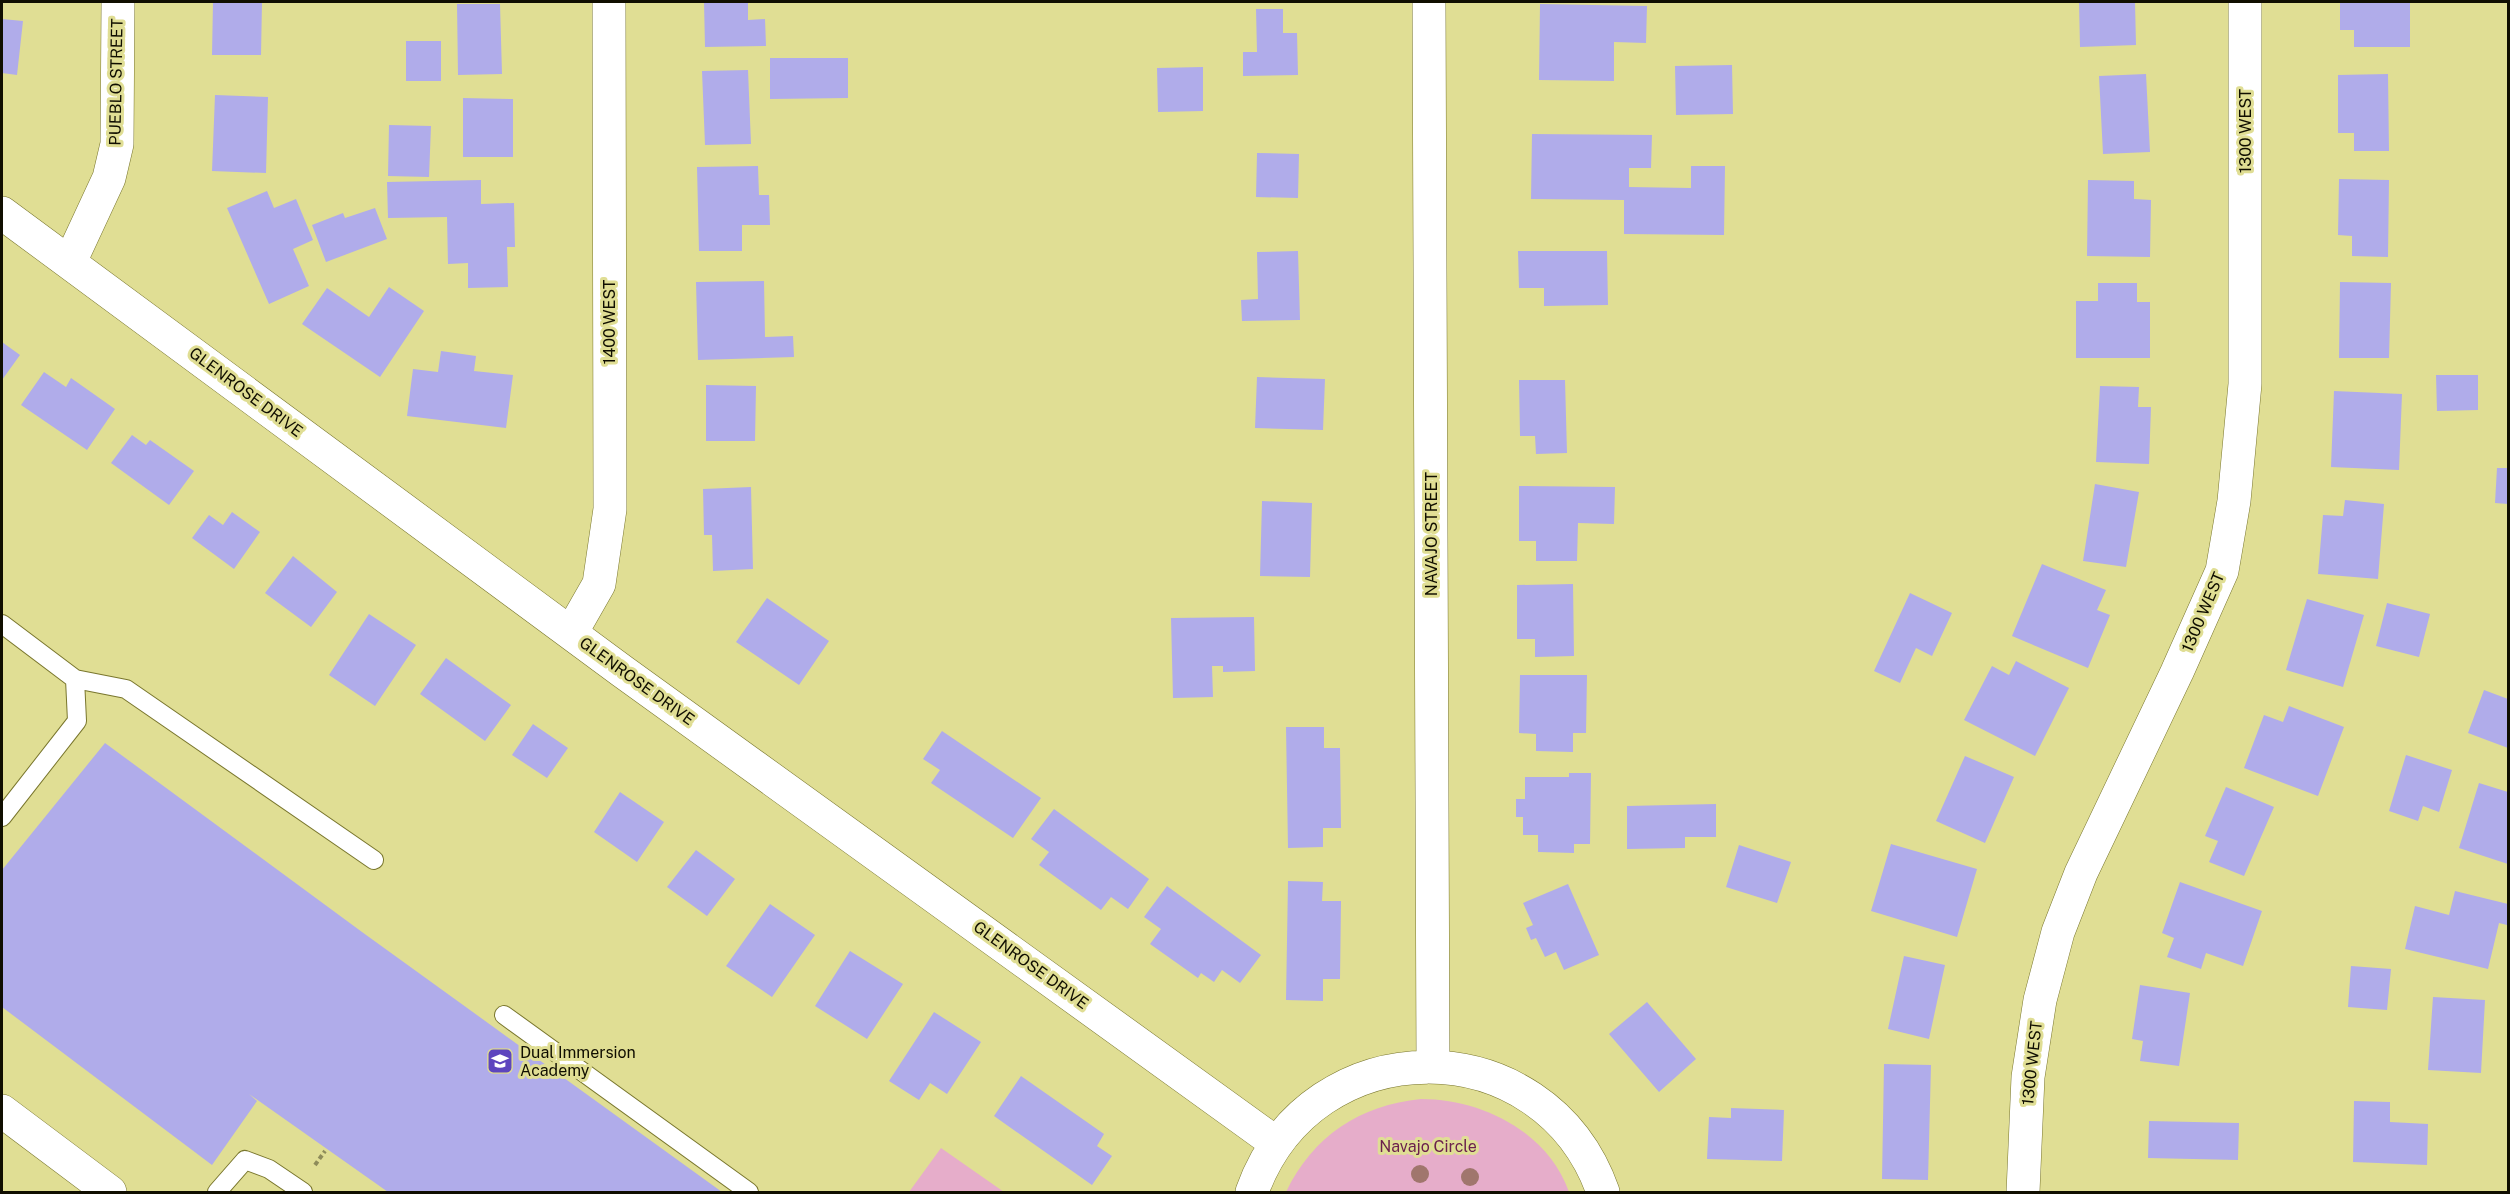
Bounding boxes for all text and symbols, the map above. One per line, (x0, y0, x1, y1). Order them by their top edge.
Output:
street label: PUEBLO STREET (105, 18, 127, 146)
street label: 1300 WEST (2236, 88, 2255, 173)
street label: 1400 WEST (600, 279, 619, 364)
street label: GLENROSE DRIVE (186, 343, 306, 441)
street label: NAVAJO STREET (1422, 471, 1441, 596)
street label: 1300 WEST (2178, 569, 2228, 655)
street label: GLENROSE DRIVE (576, 633, 698, 729)
street label: GLENROSE DRIVE (970, 917, 1092, 1013)
street label: 1300 WEST (2018, 1019, 2046, 1106)
place label: Dual Immersion Academy (520, 1043, 636, 1080)
school or university icon: Dual Immersion Academy (485, 1046, 515, 1076)
park label: Navajo Circle (1379, 1137, 1477, 1156)

